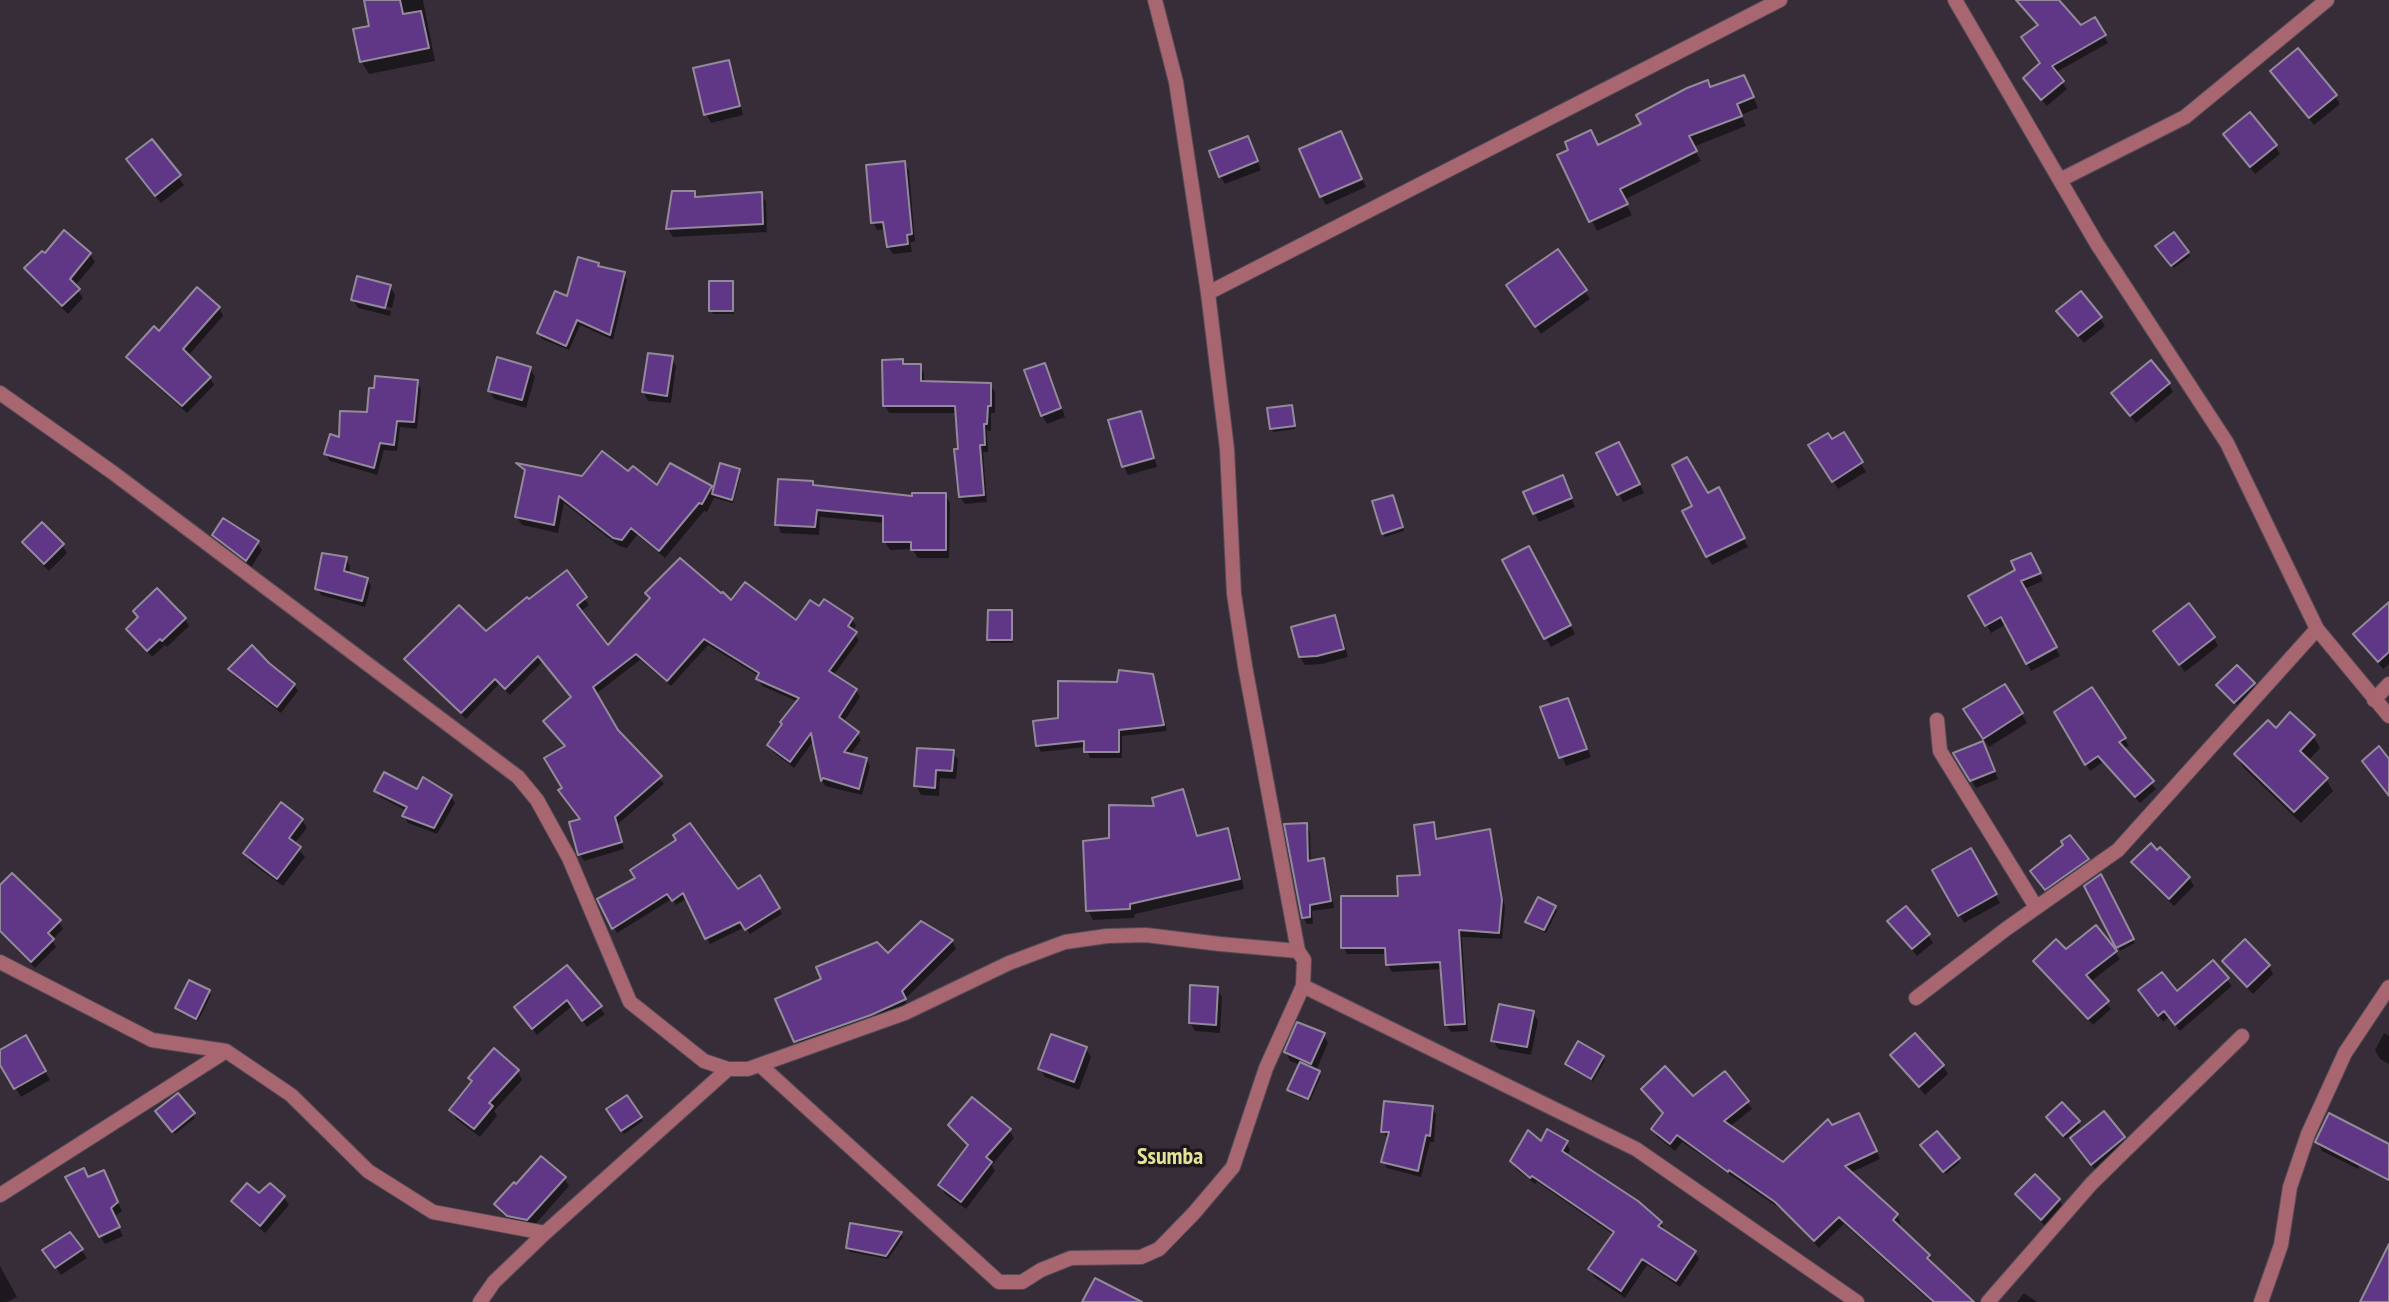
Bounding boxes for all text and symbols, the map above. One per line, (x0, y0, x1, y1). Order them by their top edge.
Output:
district label: Ssumba (1137, 1143, 1203, 1171)

